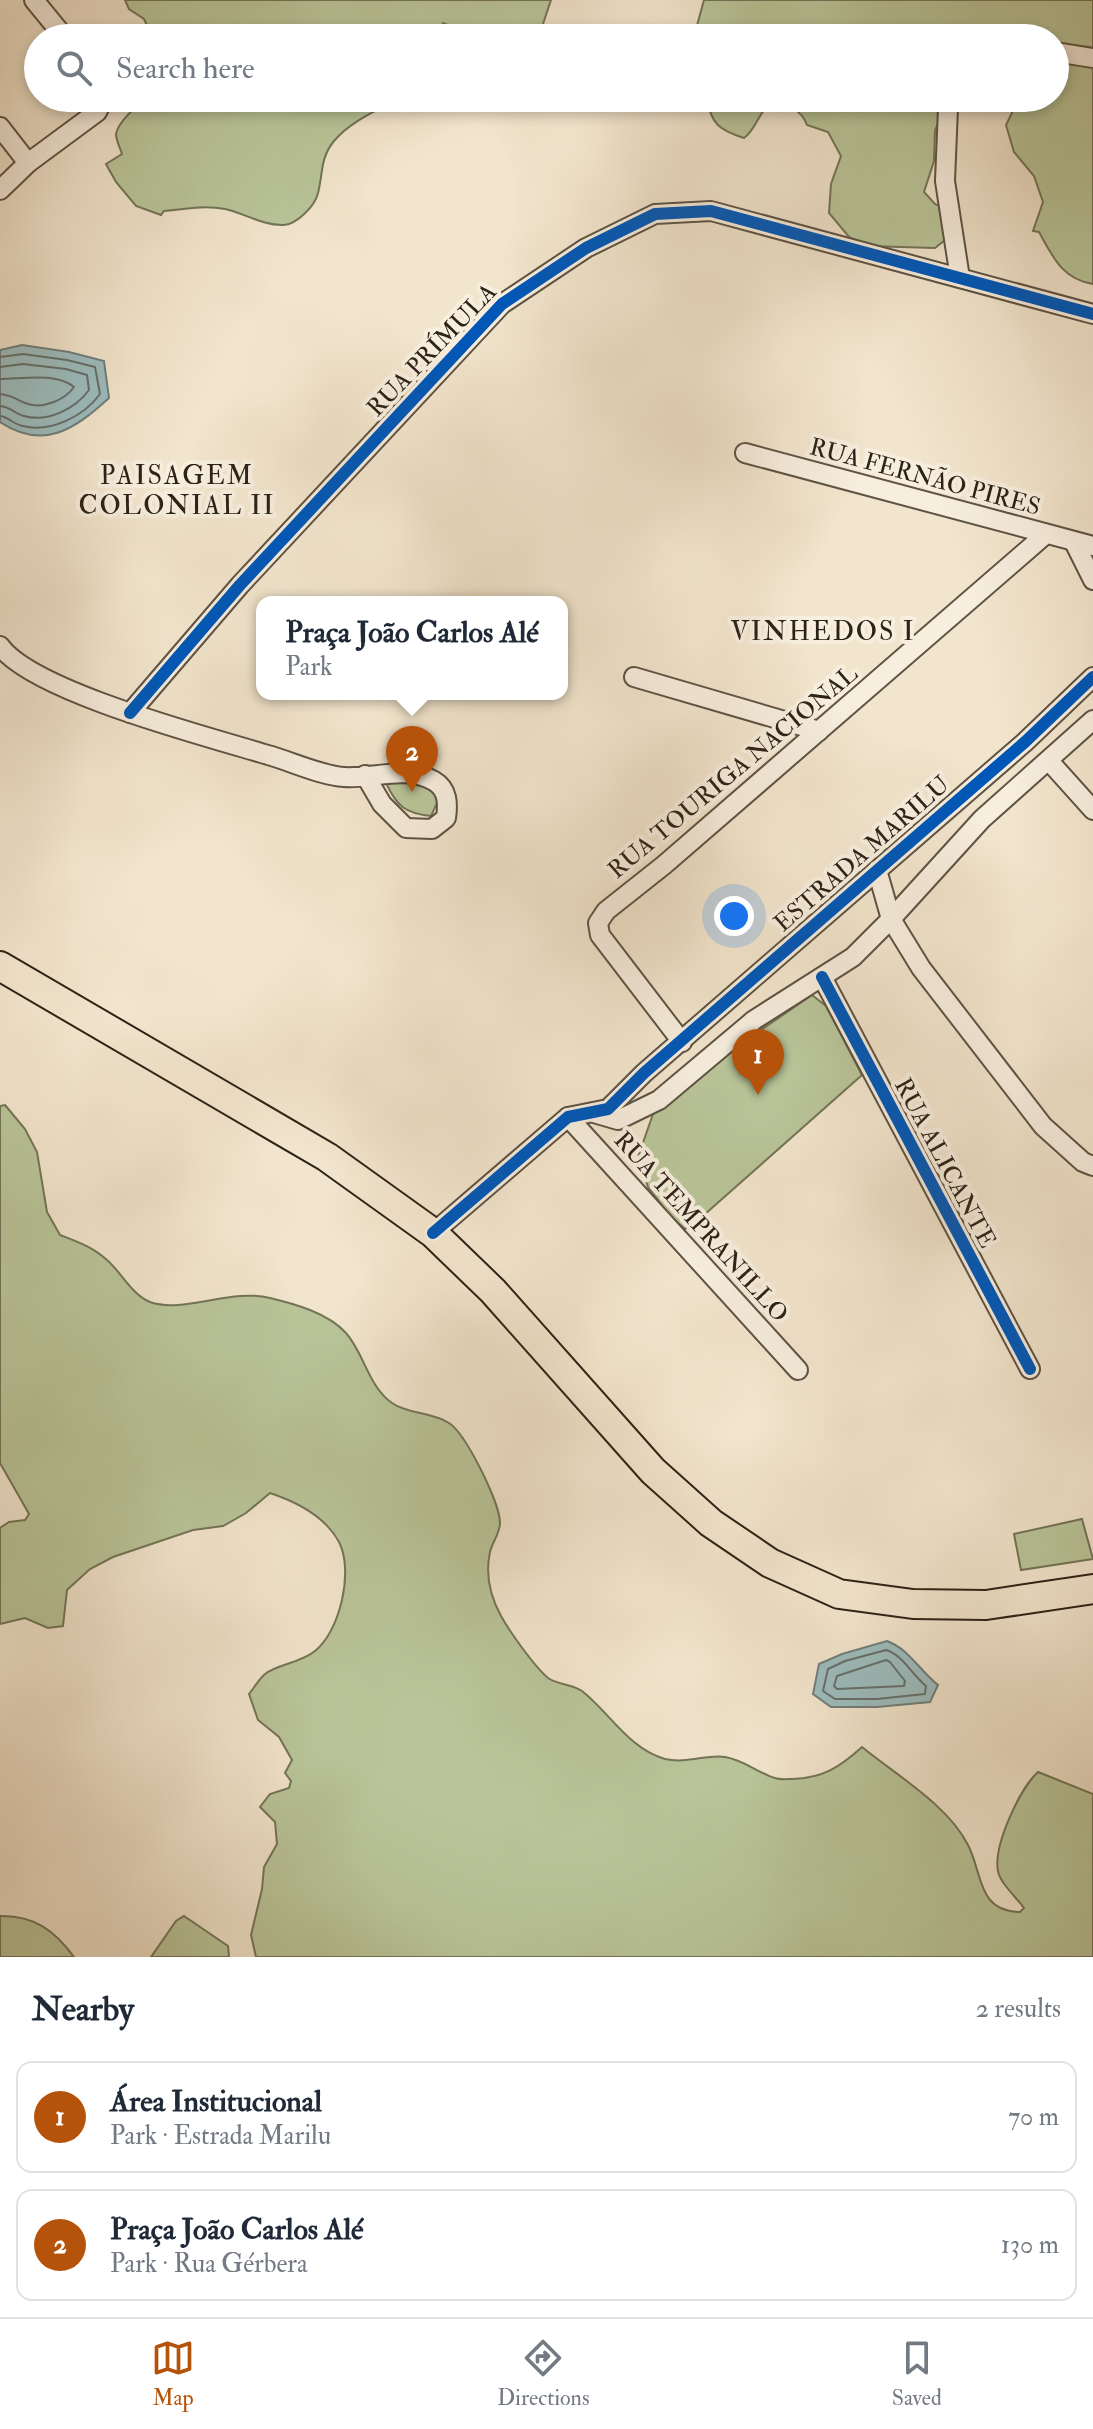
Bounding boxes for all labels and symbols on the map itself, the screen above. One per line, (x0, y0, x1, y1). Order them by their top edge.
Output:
street label: RUA PRÍMULA (360, 276, 503, 423)
street label: RUA FERNÃO PIRES (806, 431, 1044, 523)
district label: PAISAGEM COLONIAL II (78, 460, 276, 522)
district label: VINHEDOS I (731, 616, 915, 648)
street label: RUA TOURIGA NACIONAL (602, 658, 865, 886)
pin: 2 (386, 726, 438, 792)
street label: ESTRADA MARILU (768, 769, 956, 939)
your location (714, 896, 754, 936)
pin: 1 (732, 1029, 784, 1095)
street label: RUA ALICANTE (887, 1073, 1003, 1253)
street label: RUA TEMPRANILLO (607, 1125, 795, 1329)

